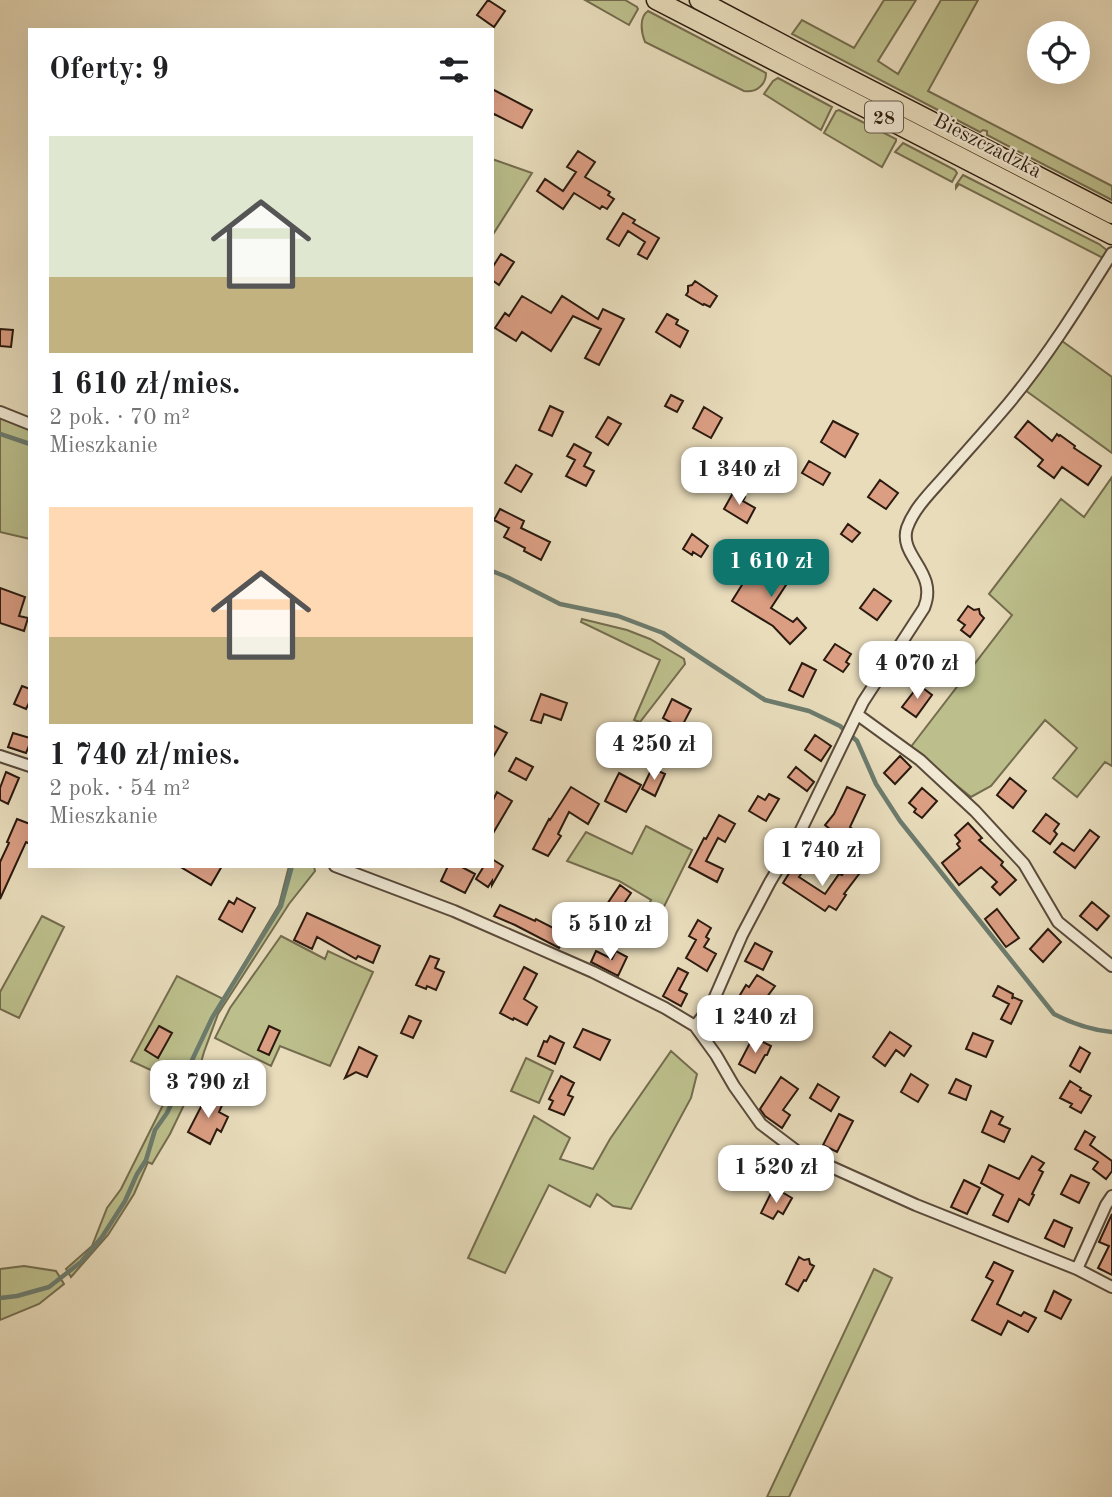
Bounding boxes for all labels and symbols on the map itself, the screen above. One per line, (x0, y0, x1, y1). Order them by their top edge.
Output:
road number: 28 (865, 102, 903, 132)
street label: Bieszczadzka (930, 110, 1045, 183)
pin: 1 340 zł (667, 448, 811, 507)
pin: 1 610 zł (699, 540, 843, 599)
pin: 4 070 zł (845, 642, 989, 701)
pin: 4 250 zł (582, 722, 726, 782)
pin: 1 740 zł (750, 828, 894, 888)
pin: 5 510 zł (538, 902, 682, 962)
pin: 1 240 zł (683, 996, 827, 1055)
pin: 3 790 zł (136, 1060, 280, 1120)
pin: 1 520 zł (704, 1146, 848, 1205)

